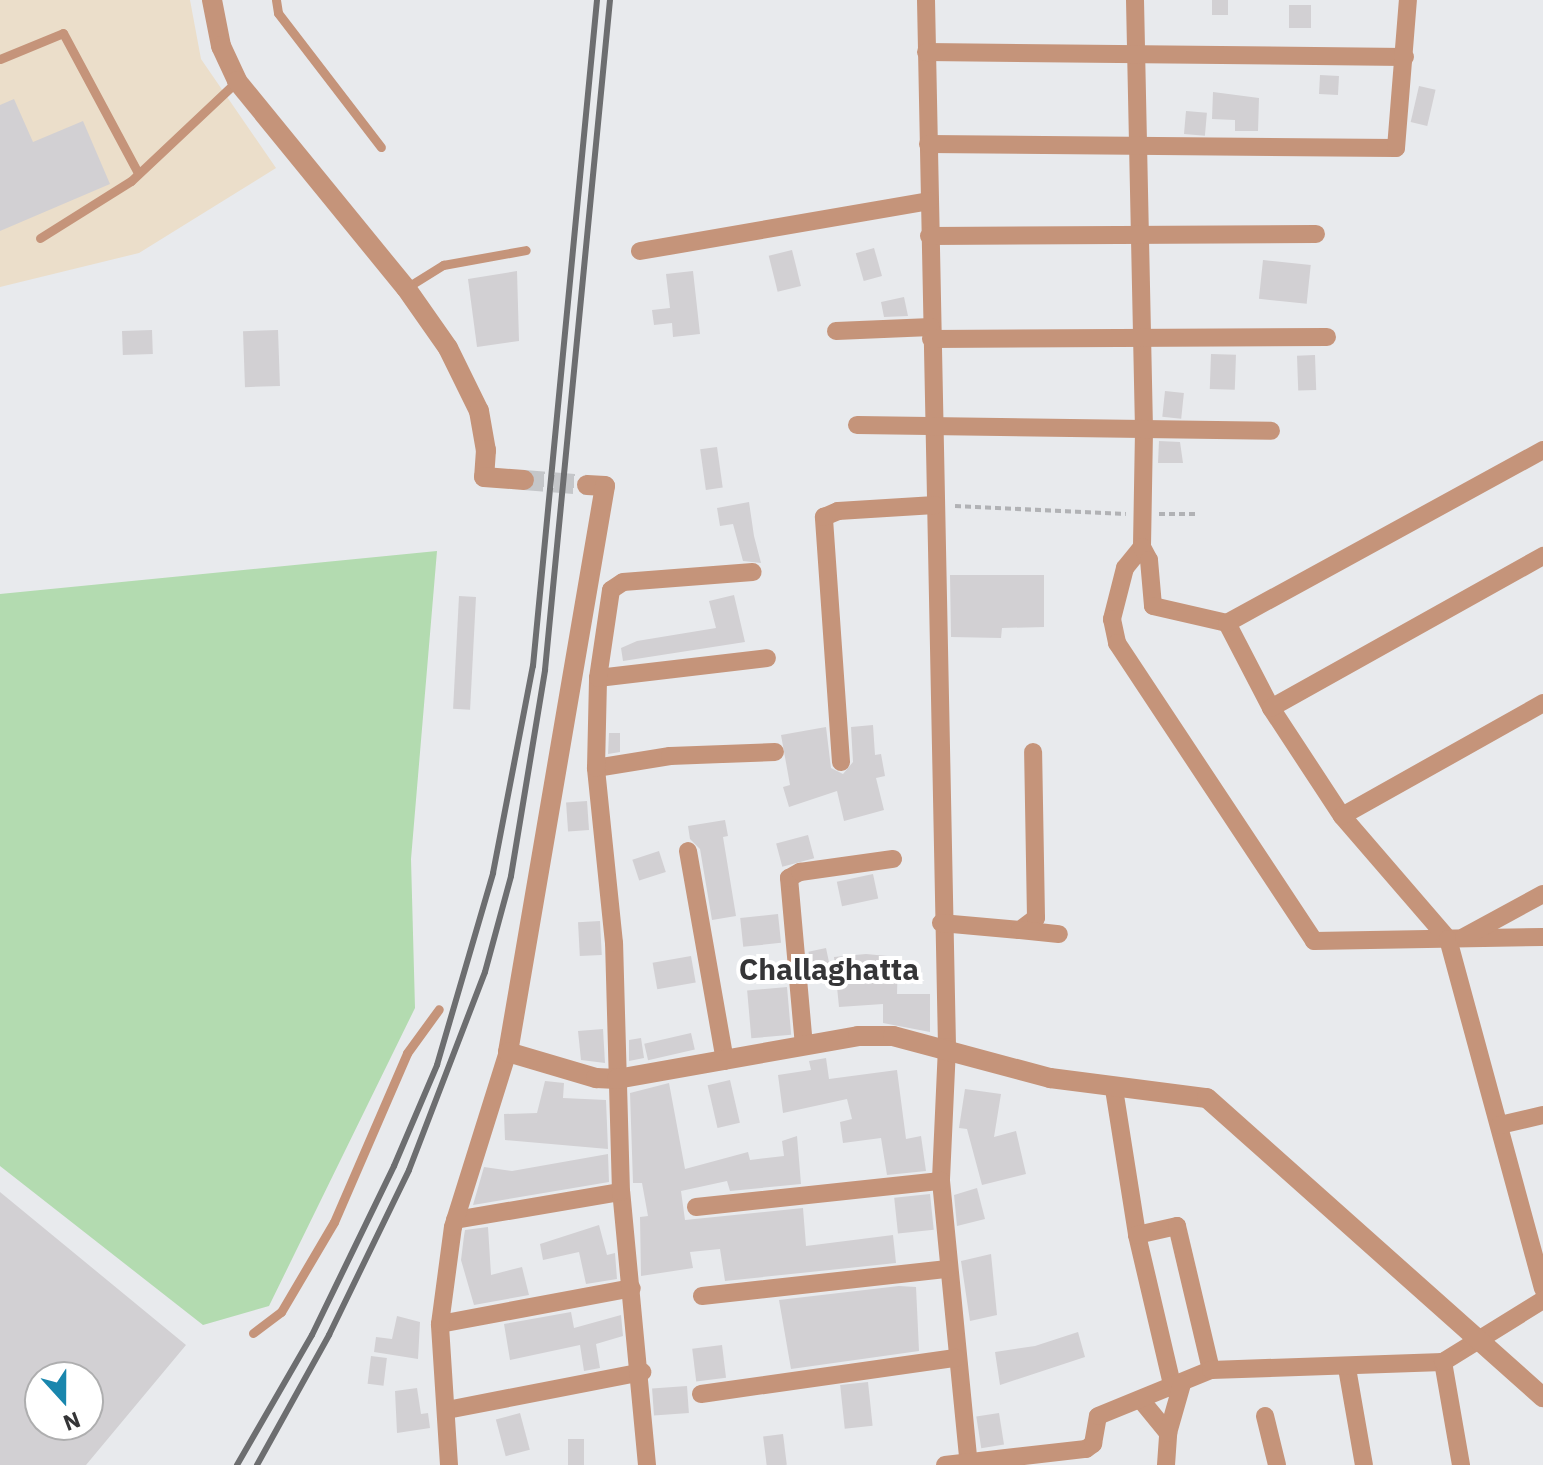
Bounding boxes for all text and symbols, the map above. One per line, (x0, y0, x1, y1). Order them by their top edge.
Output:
district label: Challaghatta (739, 951, 919, 987)
north arrow (24, 1361, 104, 1441)
text: N (59, 1406, 85, 1438)

